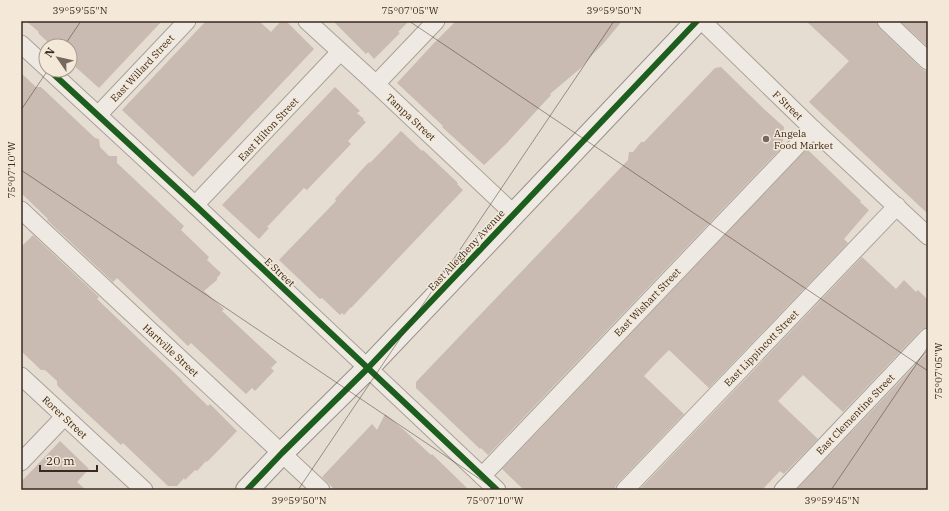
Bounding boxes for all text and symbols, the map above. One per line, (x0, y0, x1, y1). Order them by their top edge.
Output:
text: 39°59'55"N (53, 4, 108, 17)
text: 75°07'05"W (381, 4, 439, 17)
text: 39°59'50"N (587, 4, 642, 17)
street label: East Willard Street (108, 32, 177, 105)
north arrow (38, 38, 78, 78)
text: N (41, 45, 58, 60)
street label: F Street (770, 88, 806, 123)
street label: Tampa Street (383, 91, 439, 144)
street label: East Hilton Street (235, 94, 302, 164)
place label: Angela Food Market (774, 127, 833, 152)
marker: Angela Food Market (761, 134, 771, 144)
text: 75°07'10"W (5, 141, 18, 199)
street label: East Allegheny Avenue (425, 207, 508, 294)
street label: E Street (262, 255, 298, 290)
street label: East Wishart Street (611, 265, 684, 339)
street label: East Lippincott Street (721, 307, 802, 389)
street label: Hartville Street (140, 321, 202, 380)
text: 75°07'05"W (932, 342, 945, 400)
street label: East Clementine Street (813, 371, 898, 458)
street label: Rorer Street (39, 393, 90, 442)
scale bar (40, 447, 97, 473)
text: 20 m (46, 453, 75, 468)
text: 39°59'50"N (272, 494, 327, 507)
text: 75°07'10"W (466, 494, 524, 507)
text: 39°59'45"N (805, 494, 860, 507)

